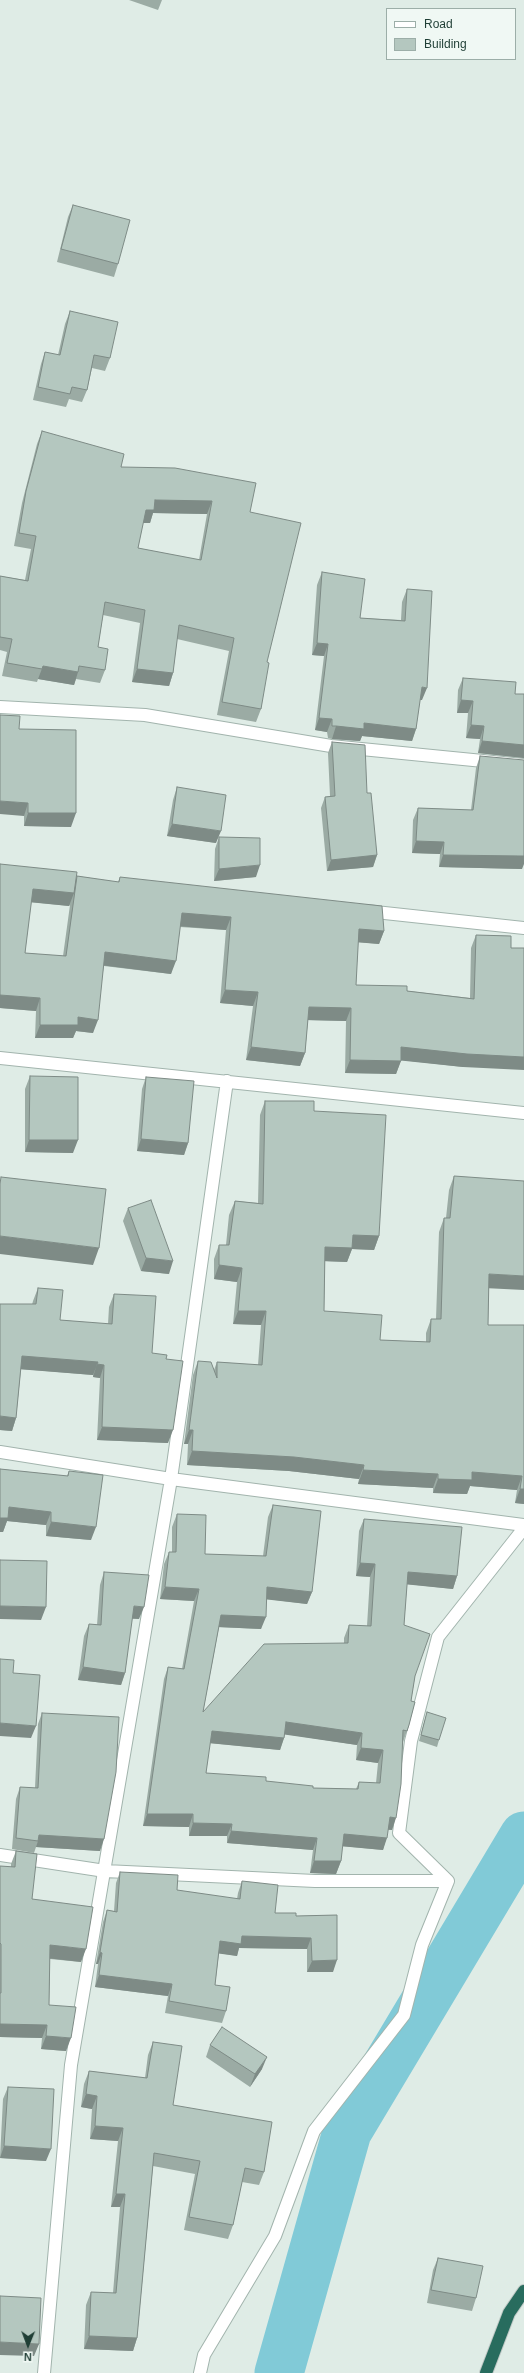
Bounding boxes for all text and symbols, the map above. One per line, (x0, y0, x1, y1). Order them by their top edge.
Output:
legend (386, 8, 516, 60)
text: Road (424, 17, 453, 31)
text: Building (424, 37, 467, 51)
north arrow (8, 2325, 48, 2365)
text: N (24, 2351, 32, 2363)

